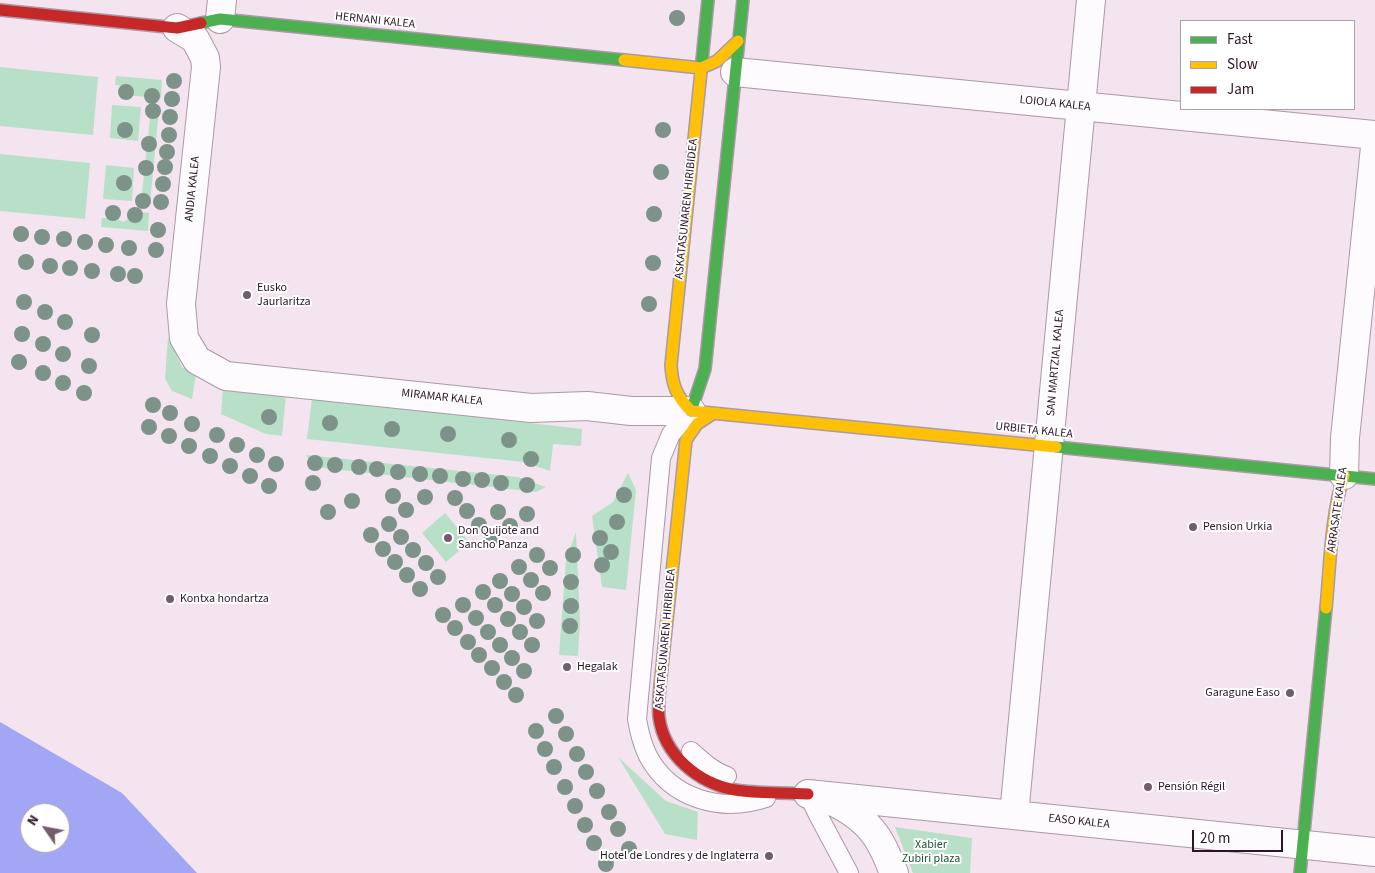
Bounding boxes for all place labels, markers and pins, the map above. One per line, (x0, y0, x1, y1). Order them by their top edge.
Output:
place label: Eusko Jaurlaritza (257, 281, 311, 309)
marker: Eusko Jaurlaritza (241, 289, 253, 301)
place label: Pension Urkia (1203, 520, 1272, 534)
marker: Pension Urkia (1187, 521, 1199, 533)
place label: Don Quijote and Sancho Panza (458, 524, 539, 552)
marker: Don Quijote and Sancho Panza (442, 532, 454, 544)
place label: Kontxa hondartza (180, 592, 269, 606)
marker: Kontxa hondartza (164, 593, 176, 605)
place label: Hegalak (577, 660, 618, 674)
marker: Hegalak (561, 661, 573, 673)
place label: Garagune Easo (1205, 686, 1280, 700)
marker: Garagune Easo (1284, 687, 1296, 699)
place label: Pensión Régil (1158, 780, 1225, 794)
marker: Pensión Régil (1142, 781, 1154, 793)
place label: Hotel de Londres y de Inglaterra (600, 849, 759, 863)
marker: Hotel de Londres y de Inglaterra (763, 850, 775, 862)

